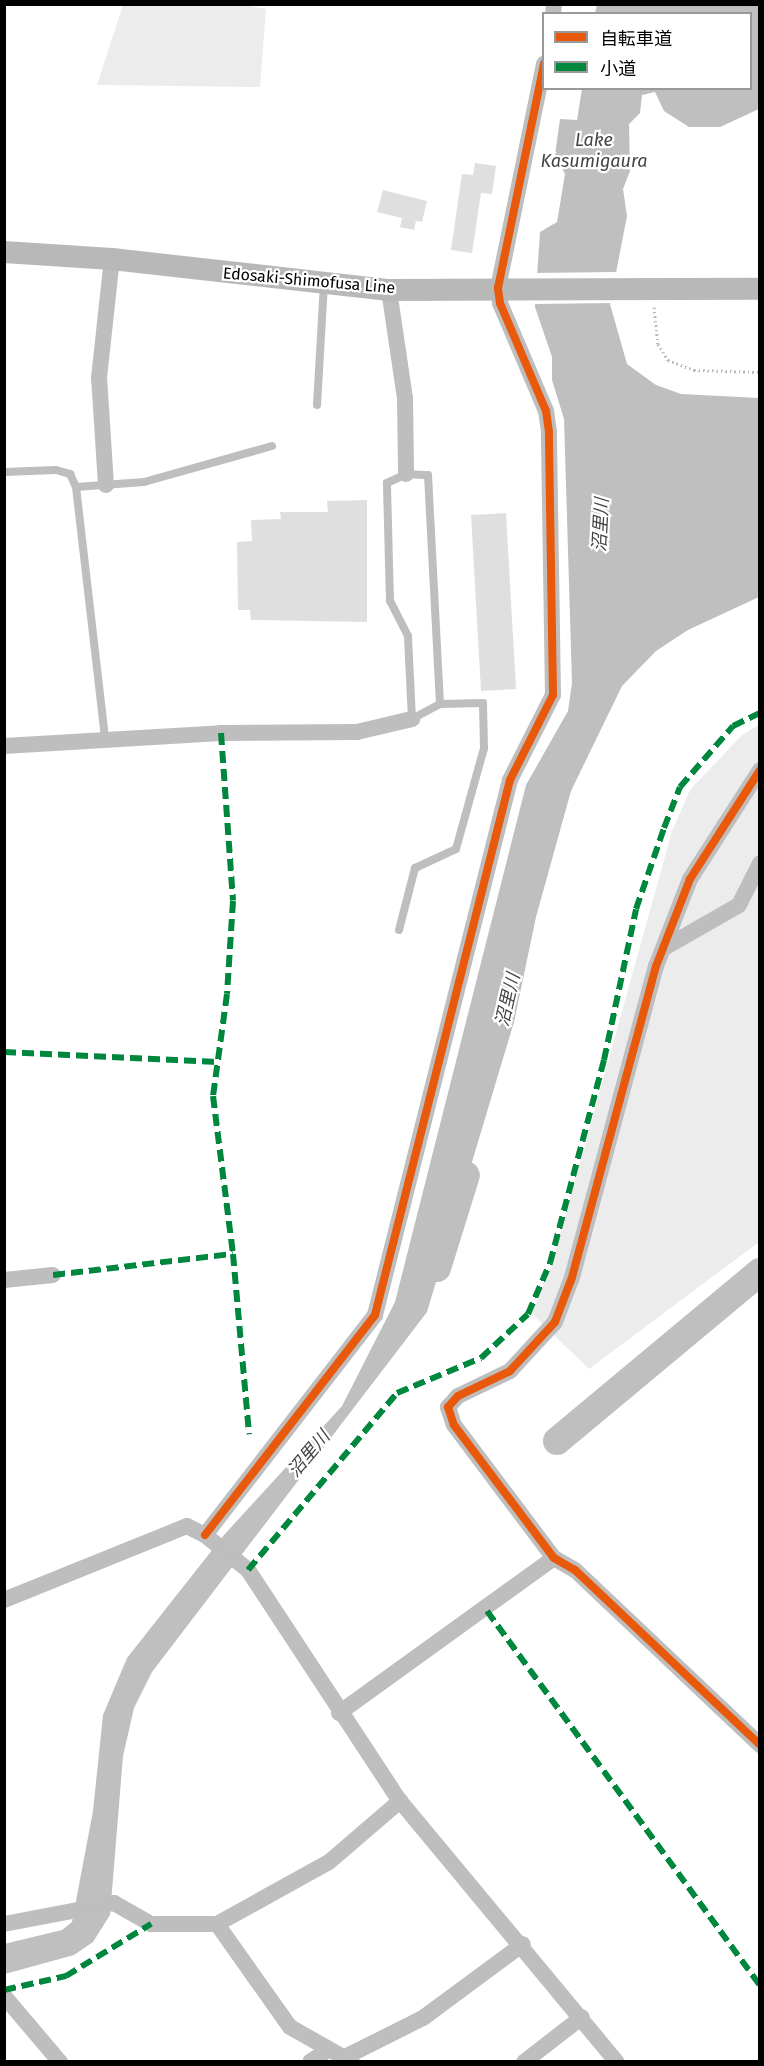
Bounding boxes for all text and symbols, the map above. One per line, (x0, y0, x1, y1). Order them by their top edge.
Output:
legend (542, 12, 752, 90)
text: 自転車道 (600, 28, 672, 50)
text: 小道 (600, 58, 636, 80)
water label: Lake Kasumigaura (540, 130, 648, 172)
street label: Edosaki-Shimofusa Line (222, 264, 396, 298)
water label: 沼里川 (589, 497, 613, 553)
water label: 沼里川 (491, 971, 525, 1029)
water label: 沼里川 (283, 1426, 335, 1482)

